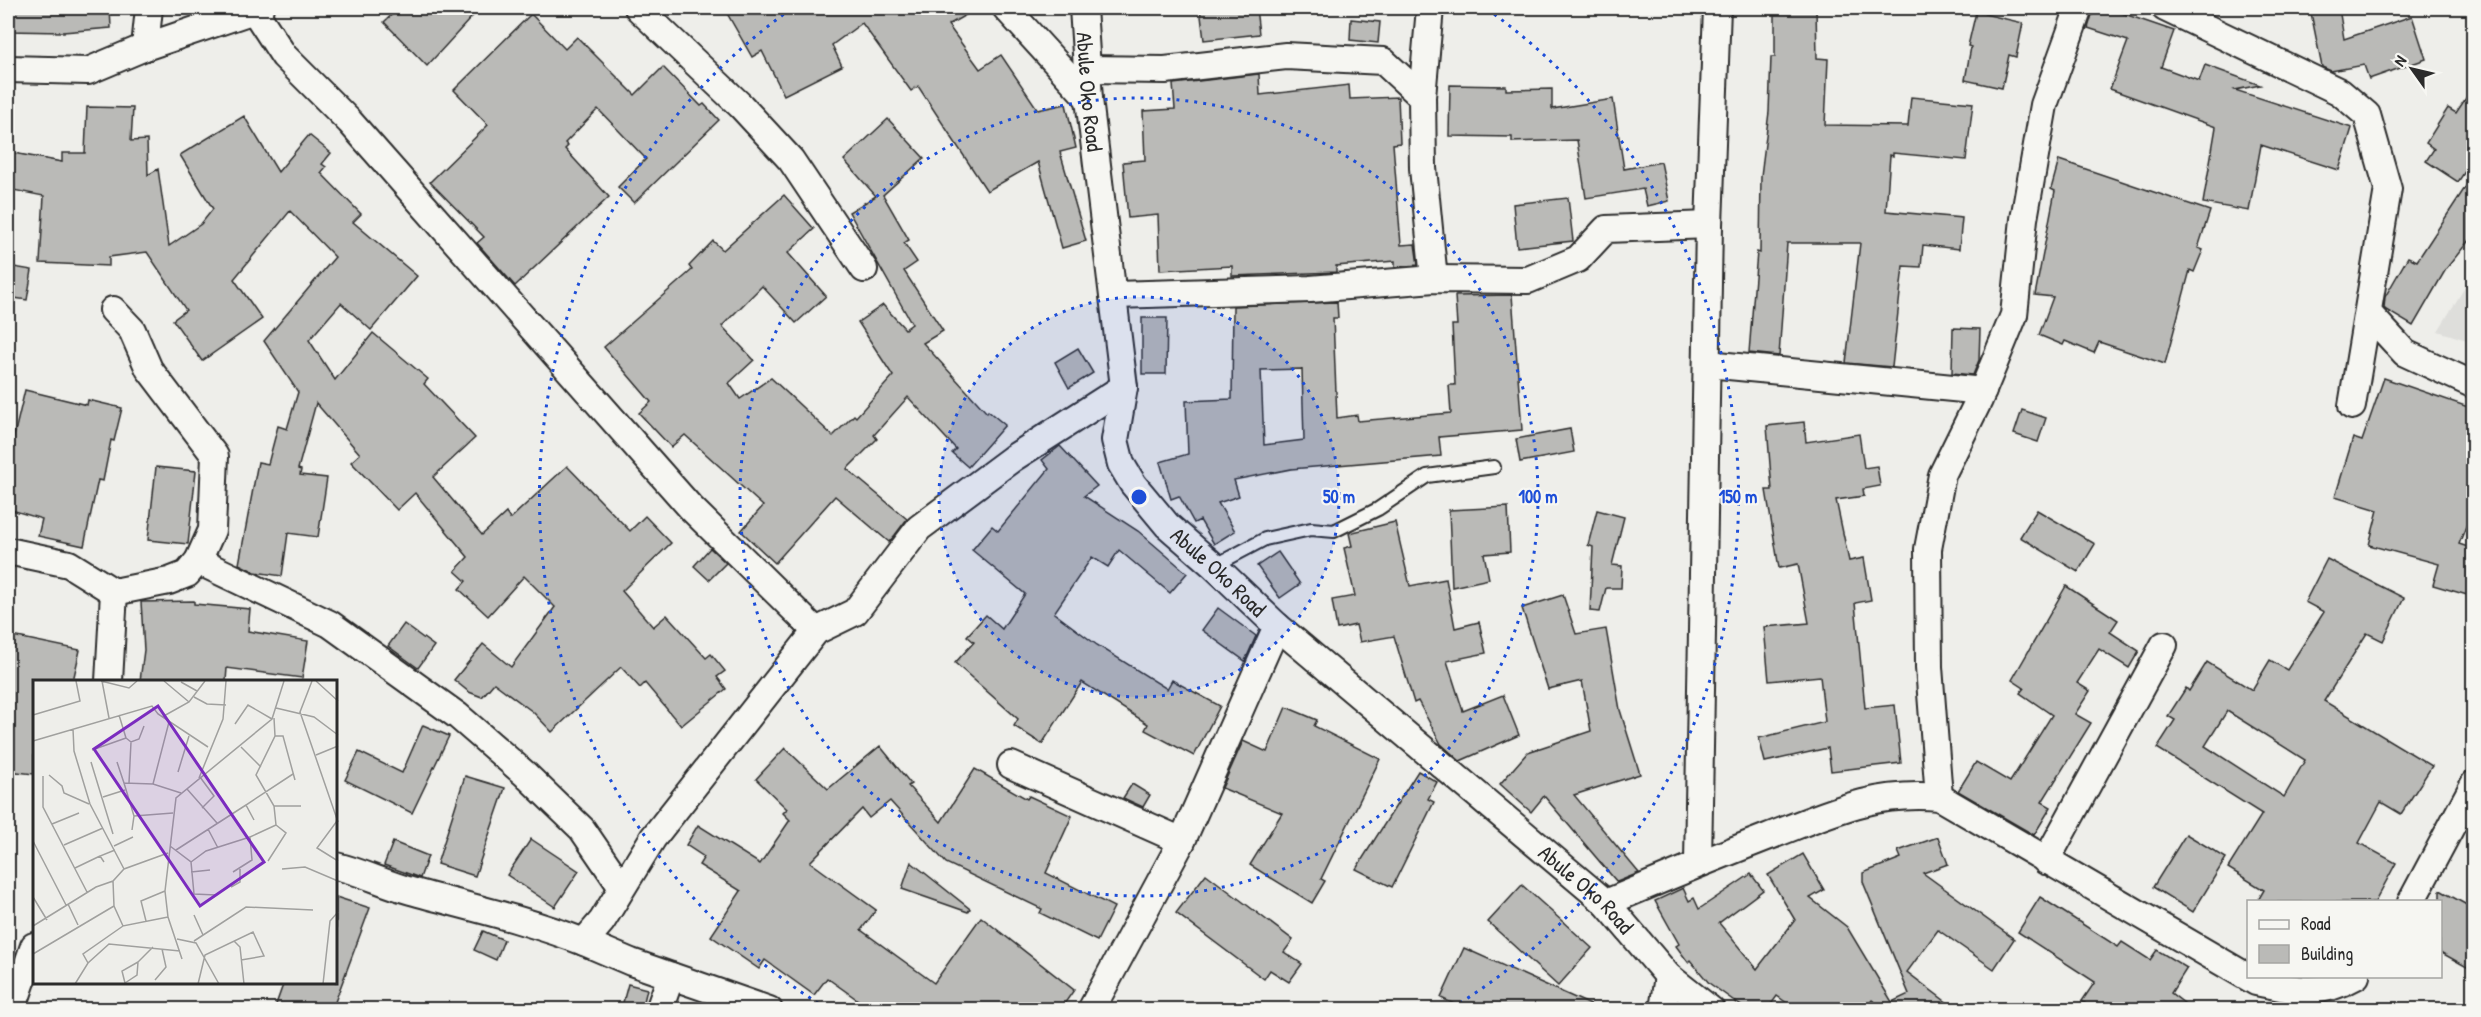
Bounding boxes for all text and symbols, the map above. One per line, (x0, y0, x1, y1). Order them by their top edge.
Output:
street label: Abule Oko Road (1070, 31, 1110, 153)
north arrow (2382, 39, 2442, 99)
text: N (2388, 51, 2411, 70)
text: 50 m (1323, 484, 1355, 509)
text: 100 m (1518, 484, 1558, 509)
text: 150 m (1719, 484, 1757, 509)
centre of rings (1129, 487, 1149, 507)
street label: Abule Oko Road (1164, 520, 1273, 623)
inset map (33, 680, 338, 984)
street label: Abule Oko Road (1532, 838, 1641, 940)
legend (2247, 900, 2442, 978)
text: Road (2301, 911, 2331, 936)
text: Building (2301, 941, 2353, 966)

